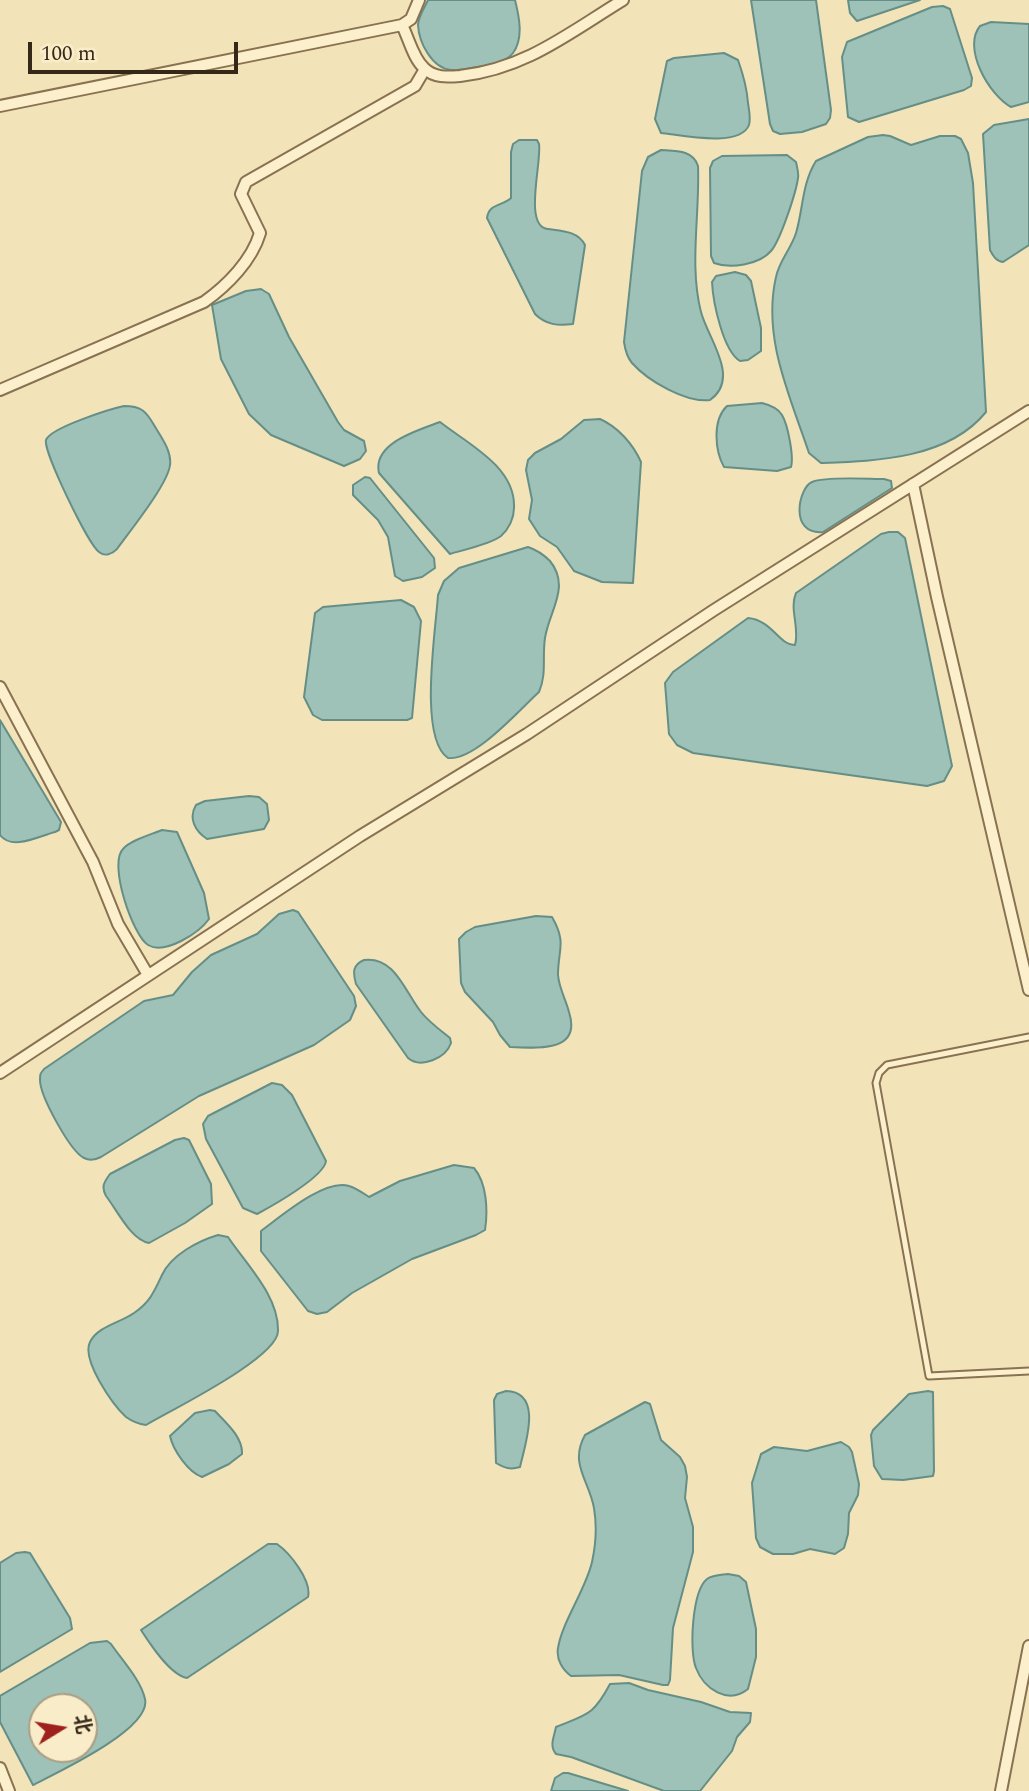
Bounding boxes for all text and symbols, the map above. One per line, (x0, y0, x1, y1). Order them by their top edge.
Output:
scale bar (32, 28, 242, 72)
text: 100 m (41, 38, 96, 70)
north arrow (28, 1693, 98, 1763)
text: 北 (66, 1712, 98, 1736)

